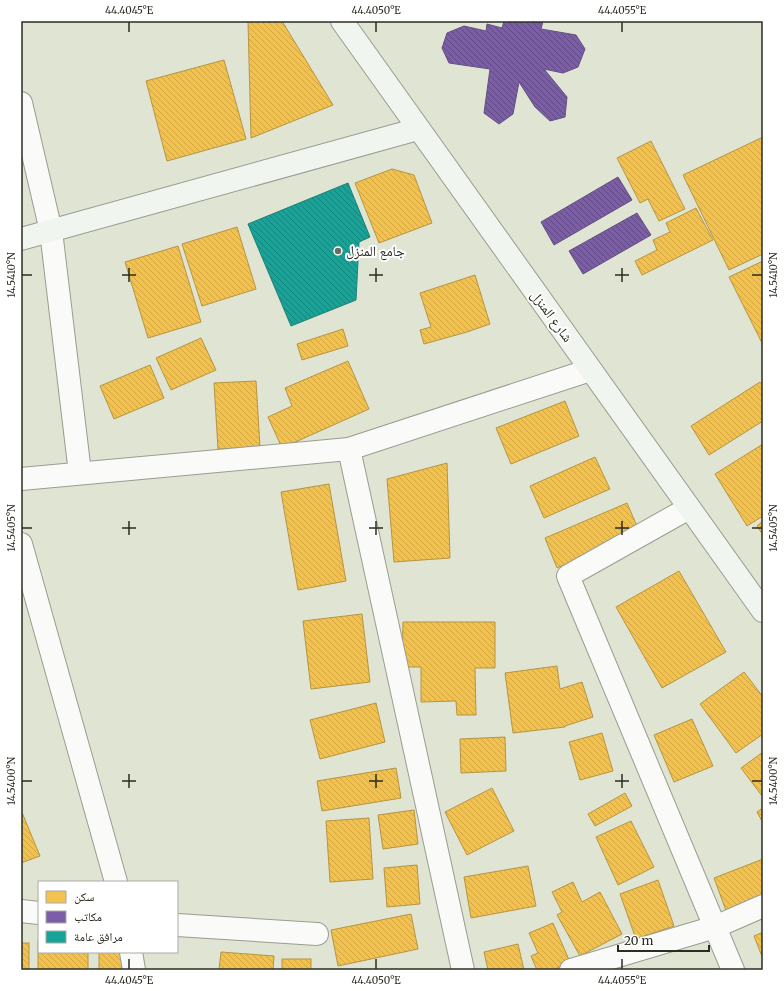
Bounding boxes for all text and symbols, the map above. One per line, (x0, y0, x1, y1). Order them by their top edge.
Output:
text: 44.4045°E (105, 4, 154, 17)
text: 44.4050°E (351, 4, 401, 17)
text: 44.4055°E (598, 4, 647, 17)
place label: جامع المنزل (346, 242, 405, 261)
marker: جامع المنزل (333, 246, 343, 256)
text: 14.5410°N (5, 252, 18, 298)
text: 14.5410°N (767, 252, 780, 298)
street label: شارع المنزل (526, 286, 577, 346)
text: 14.5405°N (5, 504, 18, 552)
text: 14.5405°N (767, 504, 780, 552)
text: 14.5400°N (5, 756, 18, 805)
text: 14.5400°N (767, 756, 780, 805)
legend (38, 881, 178, 953)
text: سكن (74, 889, 95, 904)
text: مكاتب (74, 909, 102, 924)
scale bar (618, 927, 709, 953)
text: مرافق عامة (74, 929, 123, 944)
text: 20 m (624, 933, 653, 948)
text: 44.4045°E (105, 974, 154, 987)
text: 44.4050°E (351, 974, 401, 987)
text: 44.4055°E (598, 974, 647, 987)

